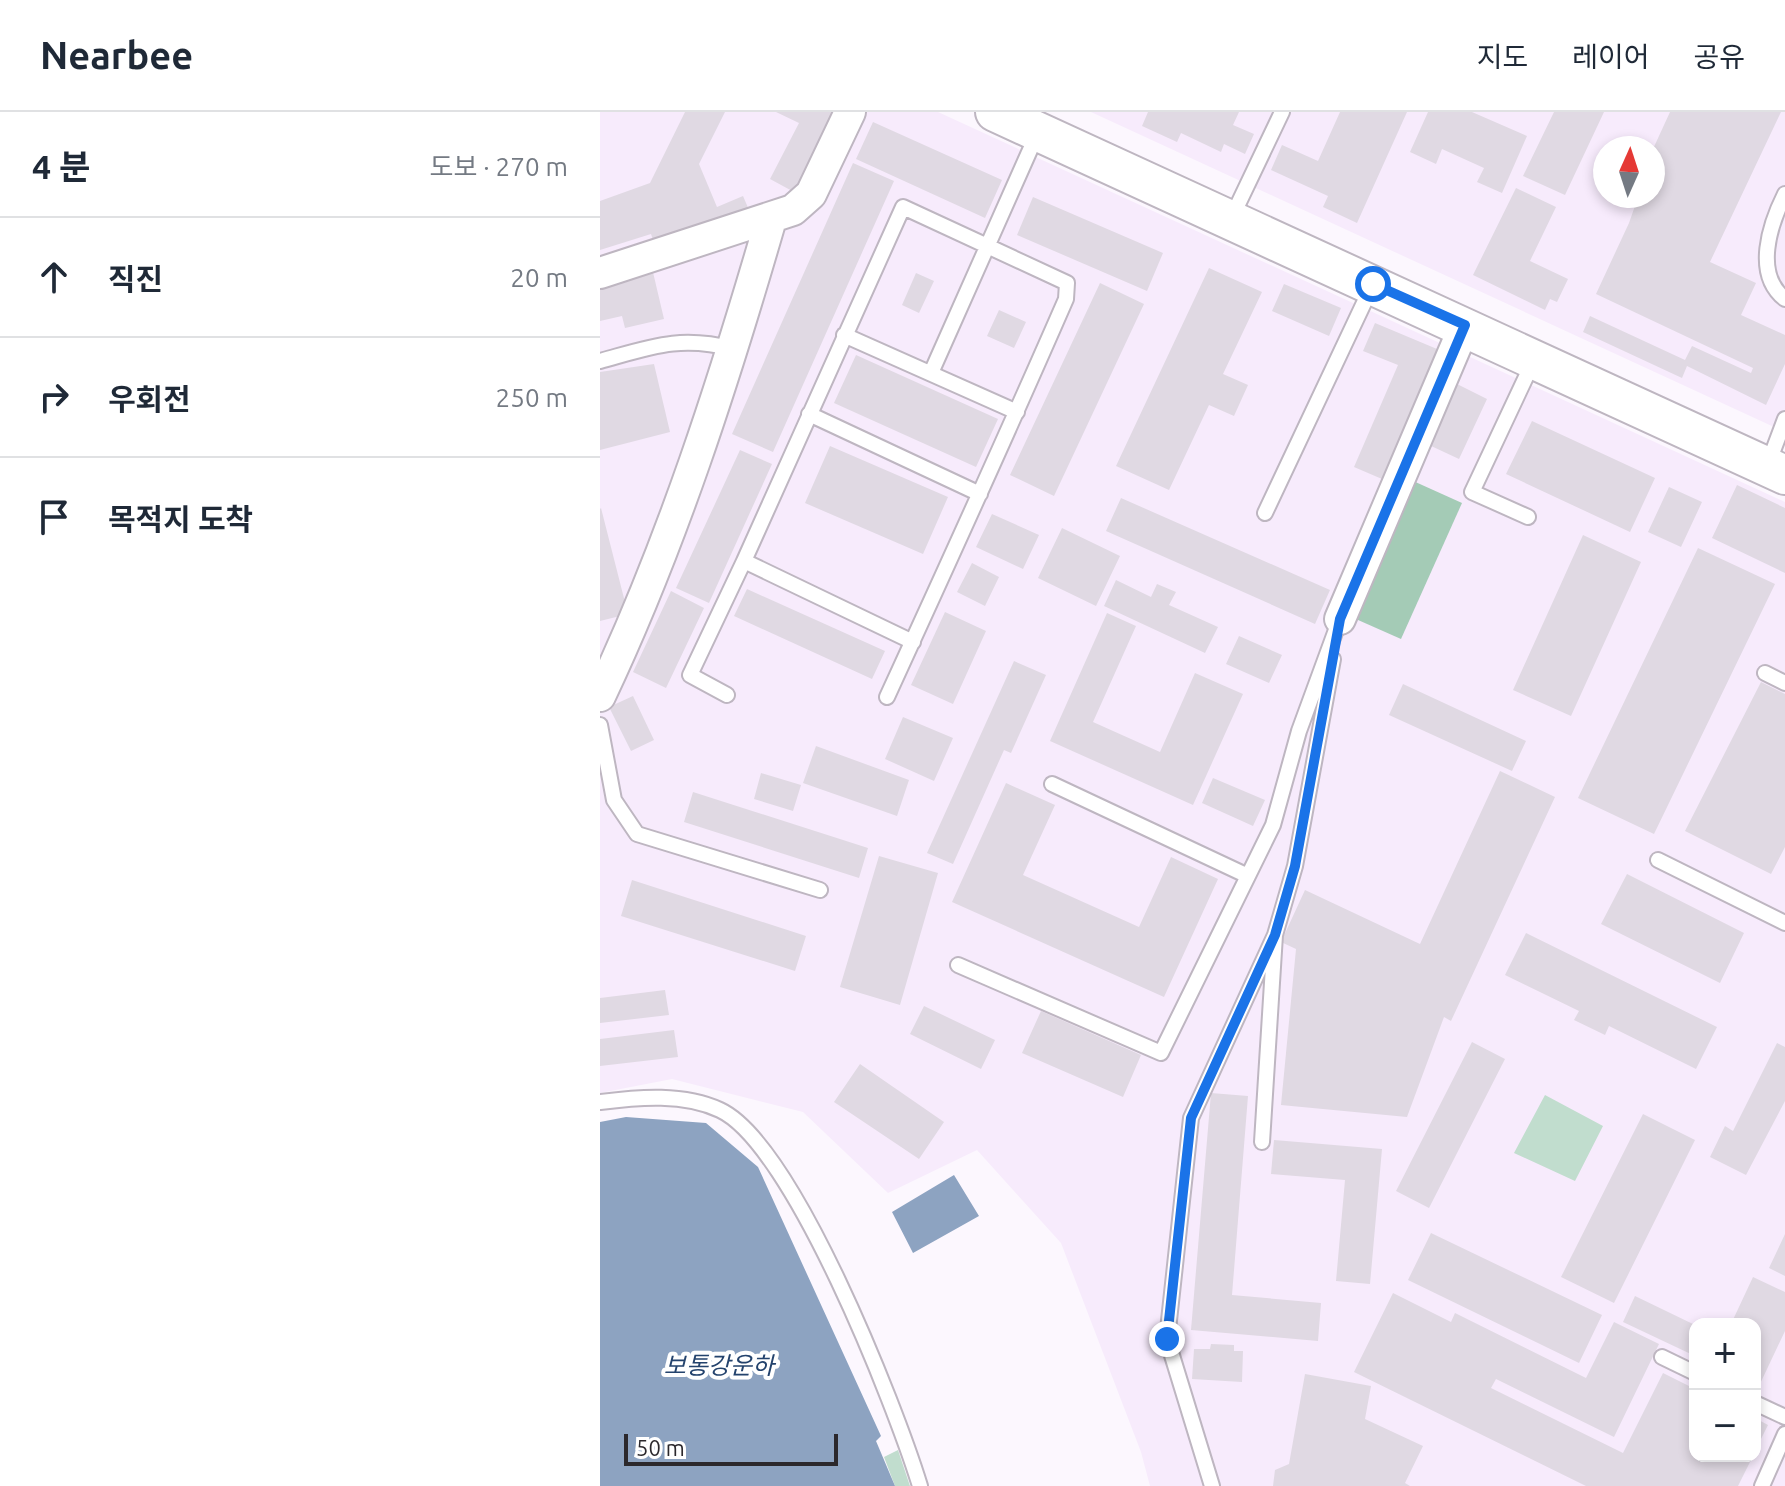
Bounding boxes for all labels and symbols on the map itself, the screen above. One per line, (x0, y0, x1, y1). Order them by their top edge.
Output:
north arrow (1593, 136, 1665, 208)
route start (1355, 266, 1391, 302)
route end (1149, 1321, 1185, 1357)
water label: 보통강운하 (664, 1352, 777, 1379)
scale bar (624, 1430, 838, 1466)

